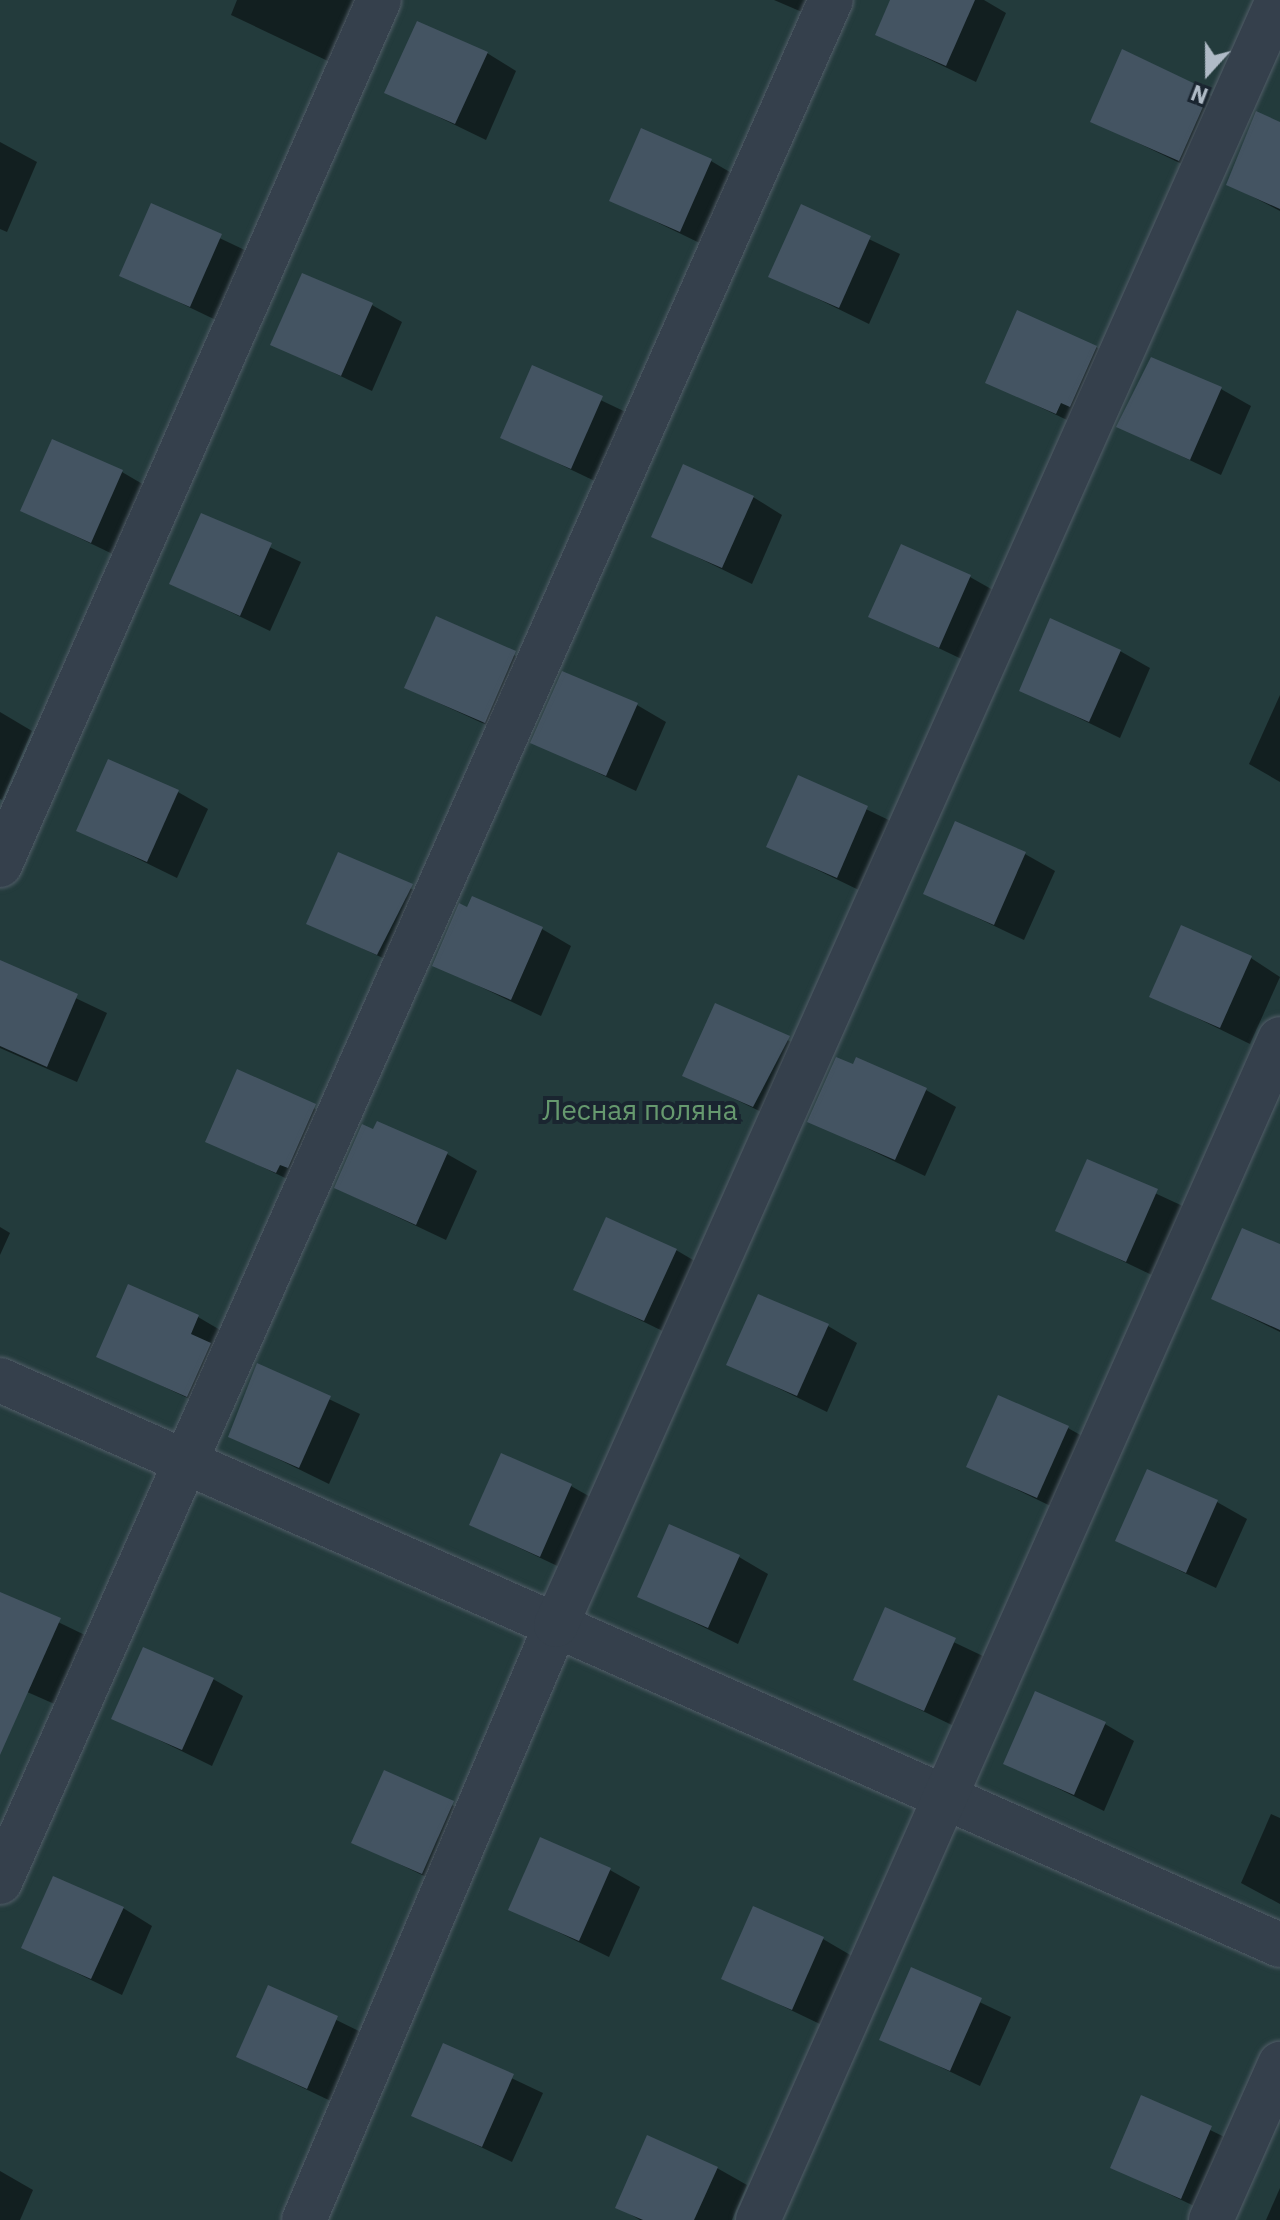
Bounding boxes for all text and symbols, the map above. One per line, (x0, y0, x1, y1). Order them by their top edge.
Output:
north arrow (1168, 32, 1248, 112)
text: N (1187, 78, 1212, 111)
park label: Лесная поляна (542, 1093, 738, 1127)

